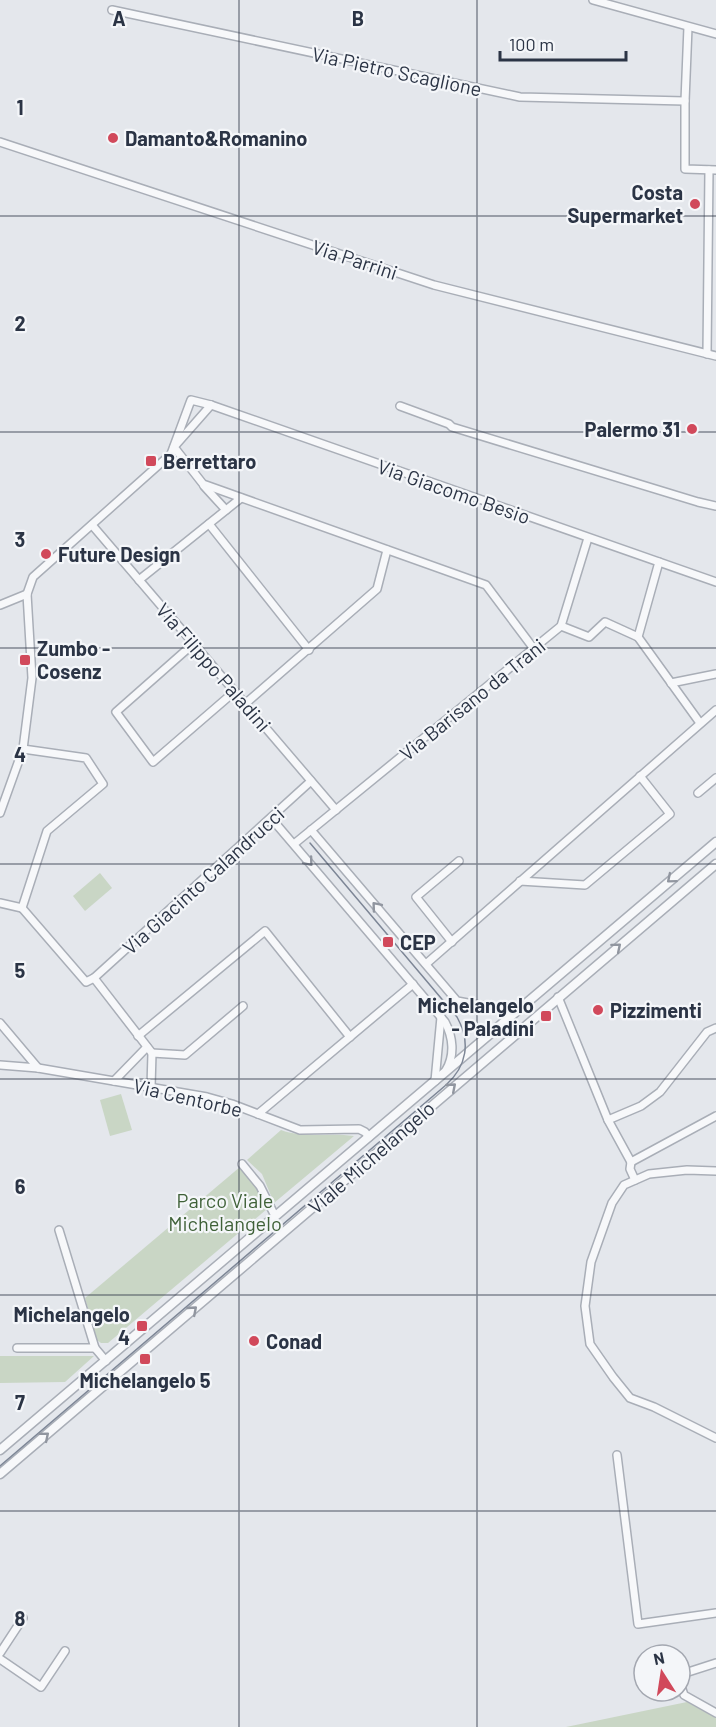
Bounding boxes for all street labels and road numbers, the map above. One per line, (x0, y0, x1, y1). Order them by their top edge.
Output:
street label: Via Pietro Scaglione (310, 41, 484, 101)
street label: Via Parrini (309, 234, 401, 284)
street label: Via Giacomo Besio (375, 454, 533, 528)
street label: Via Filippo Paladini (152, 598, 276, 736)
street label: Via Barisano da Trani (394, 633, 550, 765)
street label: Via Giacinto Calandrucci (117, 801, 289, 959)
street label: Via Centorbe (131, 1073, 245, 1121)
street label: Viale Michelangelo (303, 1095, 439, 1219)

